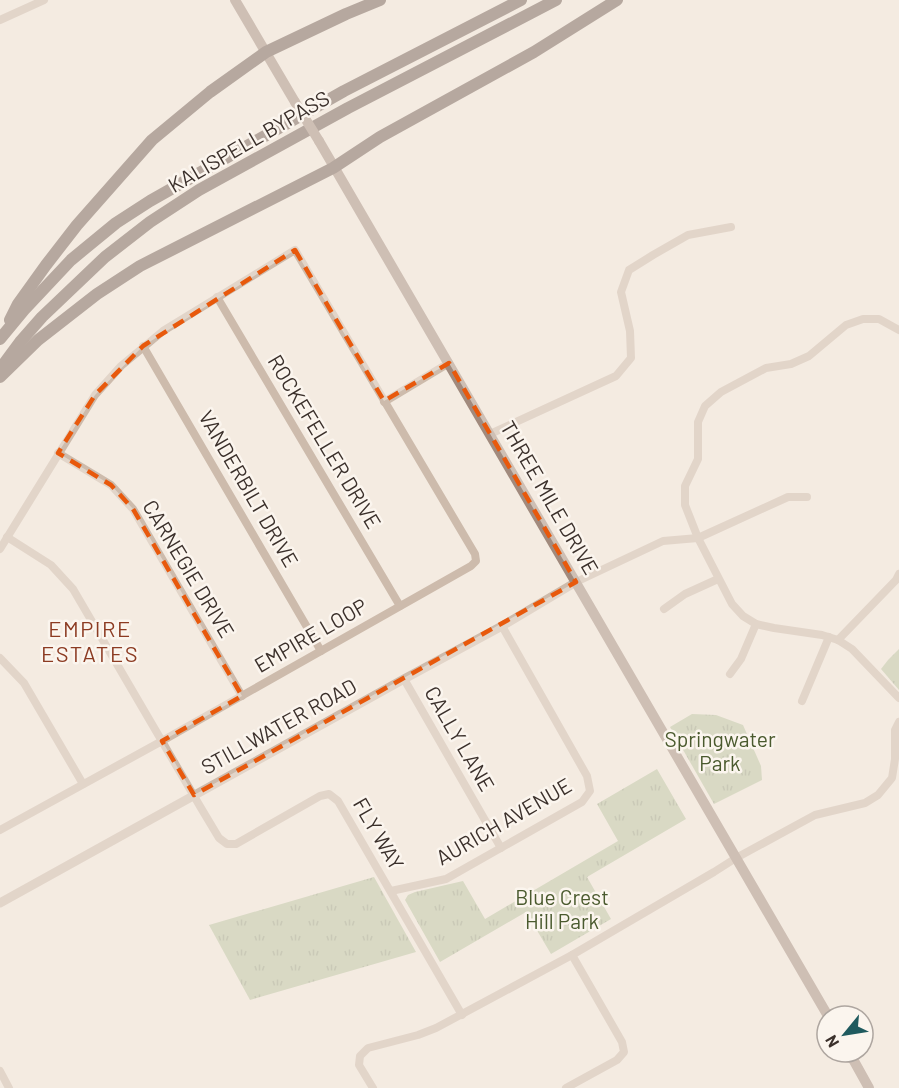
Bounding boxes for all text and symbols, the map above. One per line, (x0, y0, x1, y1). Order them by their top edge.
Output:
street label: KALISPELL BYPASS (163, 84, 333, 197)
street label: ROCKEFELLER DRIVE (263, 350, 387, 533)
street label: VANDERBILT DRIVE (194, 406, 304, 571)
street label: THREE MILE DRIVE (496, 416, 604, 579)
street label: CARNEGIE DRIVE (138, 495, 240, 642)
street label: EMPIRE LOOP (250, 592, 371, 677)
district label: EMPIRE ESTATES (41, 615, 139, 666)
street label: STILLWATER ROAD (196, 673, 360, 779)
street label: CALLY LANE (420, 681, 500, 795)
park label: Springwater Park (664, 726, 776, 775)
street label: AURICH AVENUE (431, 772, 575, 870)
street label: FLY WAY (349, 793, 410, 874)
park label: Blue Crest Hill Park (515, 884, 609, 933)
north arrow (815, 1004, 875, 1064)
text: N (821, 1032, 842, 1051)

